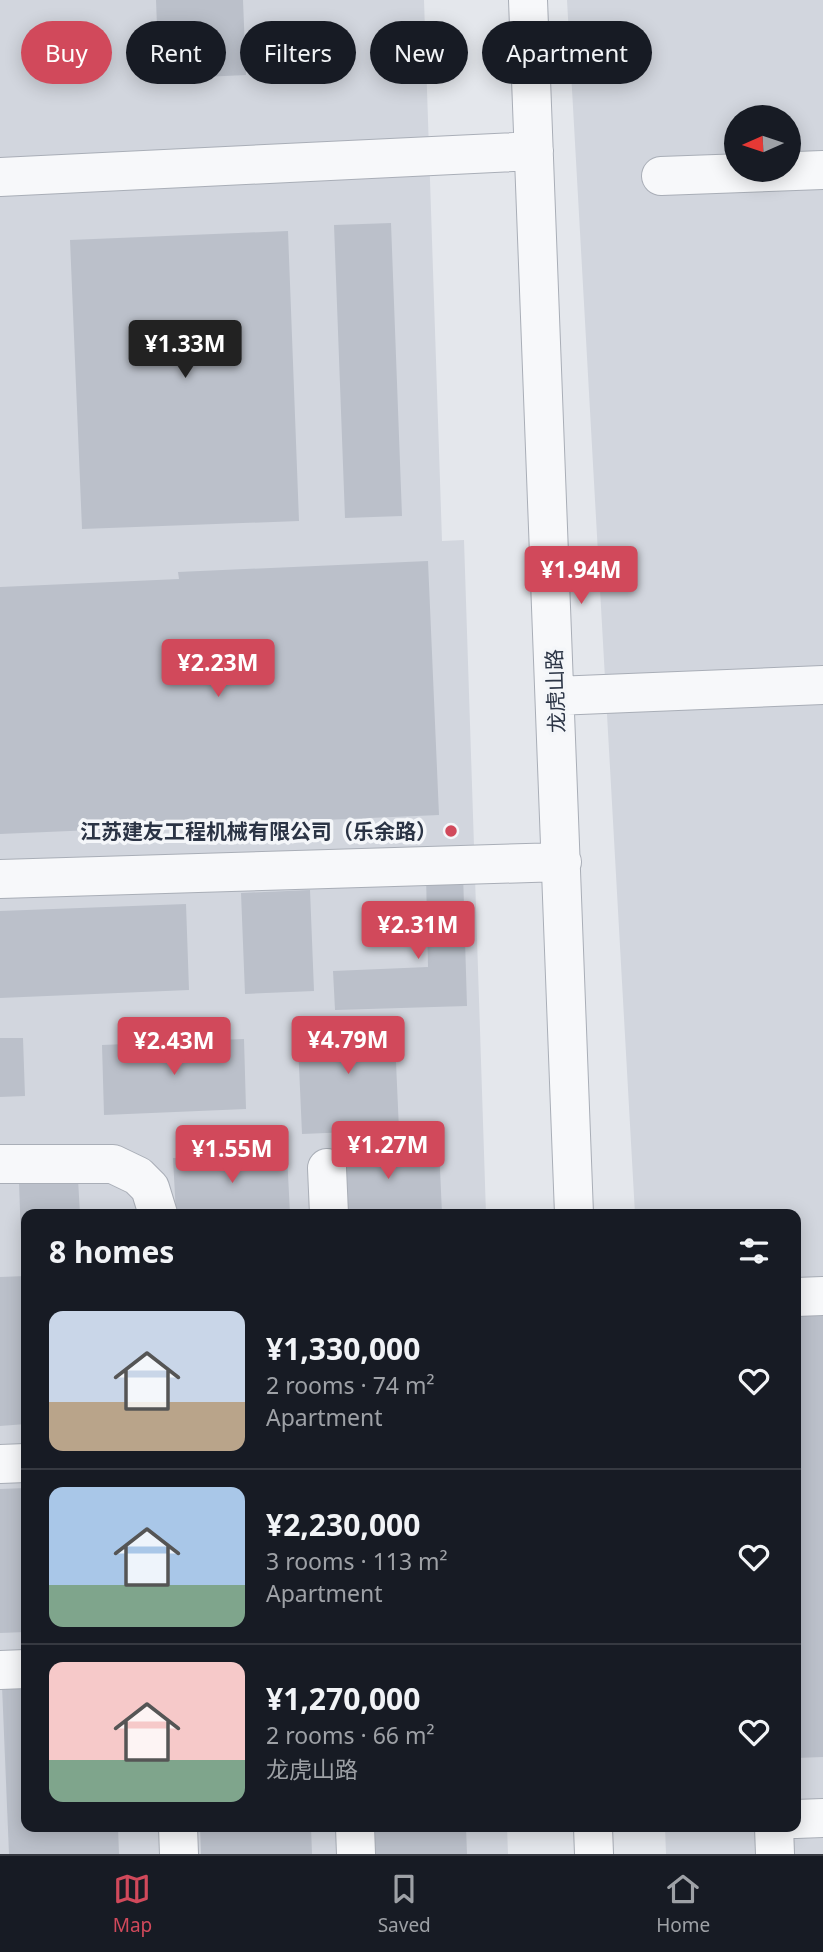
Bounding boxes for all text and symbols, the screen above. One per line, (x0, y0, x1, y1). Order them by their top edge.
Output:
chip: Buy (21, 21, 112, 84)
chip: Rent (126, 21, 226, 84)
chip: Filters (240, 21, 356, 84)
chip: New (370, 21, 468, 84)
chip: Apartment (482, 21, 652, 84)
north arrow (724, 105, 802, 182)
map controls (724, 105, 801, 182)
pin: ¥1.33M (128, 320, 242, 380)
text: ¥1.33M (145, 327, 225, 359)
pin: ¥1.94M (524, 546, 638, 606)
text: ¥1.94M (541, 553, 621, 585)
pin: ¥2.23M (161, 640, 275, 699)
text: ¥2.23M (178, 646, 258, 678)
street label: 龙虎山路 (540, 649, 570, 733)
place label: 江苏建友工程机械有限公司（乐余路） (80, 817, 437, 845)
marker: 江苏建友工程机械有限公司（乐余路） (443, 823, 459, 839)
pin: ¥2.31M (361, 902, 475, 961)
text: ¥2.31M (378, 908, 458, 940)
pin: ¥4.79M (291, 1016, 405, 1076)
pin: ¥2.43M (117, 1018, 231, 1077)
text: ¥4.79M (308, 1023, 388, 1055)
text: ¥2.43M (134, 1024, 214, 1056)
pin: ¥1.27M (331, 1122, 445, 1181)
pin: ¥1.55M (175, 1126, 289, 1185)
text: ¥1.27M (348, 1128, 428, 1160)
text: ¥1.55M (192, 1132, 272, 1164)
text: 8 homes (49, 1231, 174, 1272)
icon: filters (735, 1232, 773, 1270)
text: ¥1,330,000 (266, 1328, 420, 1369)
icon: home (105, 1339, 189, 1423)
icon: heart (735, 1362, 773, 1400)
text: 2 rooms · 74 m² (266, 1369, 435, 1401)
text: Apartment (266, 1401, 383, 1433)
text: ¥2,230,000 (266, 1504, 420, 1545)
icon: home (105, 1515, 189, 1599)
icon: heart (735, 1538, 773, 1576)
text: 3 rooms · 113 m² (266, 1545, 448, 1577)
text: Apartment (266, 1577, 383, 1609)
text: ¥1,270,000 (266, 1678, 420, 1719)
icon: home (105, 1690, 189, 1774)
icon: heart (735, 1713, 773, 1751)
text: 2 rooms · 66 m² (266, 1719, 435, 1751)
text: 龙虎山路 (266, 1753, 358, 1785)
tab: Map (113, 1870, 152, 1938)
tab: Saved (378, 1870, 431, 1938)
tab: Home (656, 1870, 710, 1938)

